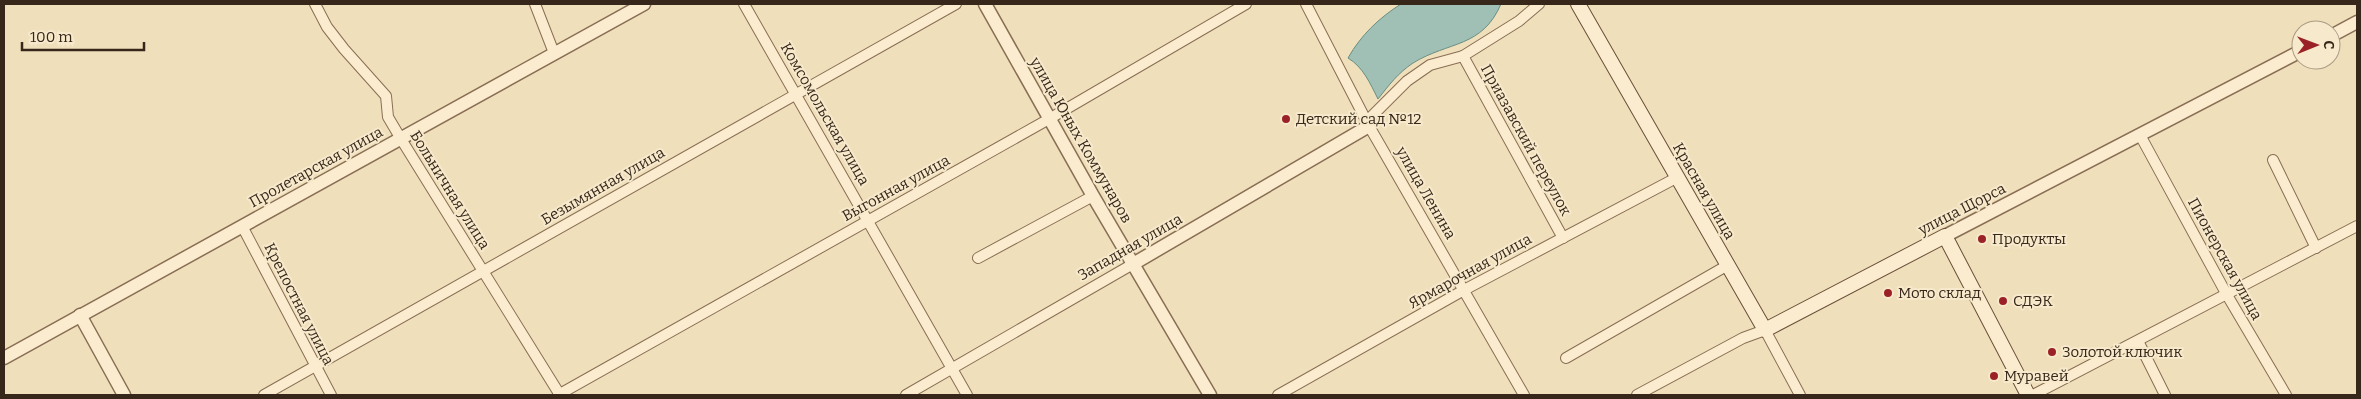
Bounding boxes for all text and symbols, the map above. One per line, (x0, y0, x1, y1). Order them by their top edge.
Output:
scale bar (22, 20, 145, 52)
north arrow (2291, 20, 2341, 70)
text: 100 m (30, 28, 73, 46)
street label: Комсомольская улица (777, 39, 873, 189)
text: С (2320, 40, 2337, 49)
street label: улица Юных Коммунаров (1026, 53, 1136, 226)
street label: Приазавский переулок (1477, 61, 1575, 219)
place label: Детский сад №12 (1296, 110, 1421, 128)
marker: Детский сад №12 (1280, 113, 1292, 125)
street label: Пролетарская улица (246, 123, 386, 211)
street label: Больничная улица (406, 127, 494, 253)
street label: Красная улица (1669, 139, 1739, 243)
street label: Безымянная улица (538, 143, 668, 229)
street label: улица Ленина (1392, 143, 1460, 242)
street label: Выгонная улица (839, 151, 953, 225)
street label: улица Щорса (1914, 179, 2009, 239)
street label: Пионерская улица (2184, 195, 2266, 323)
street label: Западная улица (1075, 210, 1185, 284)
street label: Ярмарочная улица (1405, 230, 1535, 312)
place label: Продукты (1992, 230, 2066, 248)
marker: Продукты (1976, 233, 1988, 245)
street label: Крепостная улица (260, 240, 338, 368)
place label: Мото склад (1898, 284, 1981, 302)
marker: Мото склад (1882, 287, 1894, 299)
place label: СДЭК (2013, 292, 2053, 310)
marker: СДЭК (1997, 295, 2009, 307)
place label: Золотой ключик (2062, 343, 2182, 361)
marker: Золотой ключик (2046, 346, 2058, 358)
place label: Муравей (2004, 367, 2069, 385)
marker: Муравей (1988, 370, 2000, 382)

